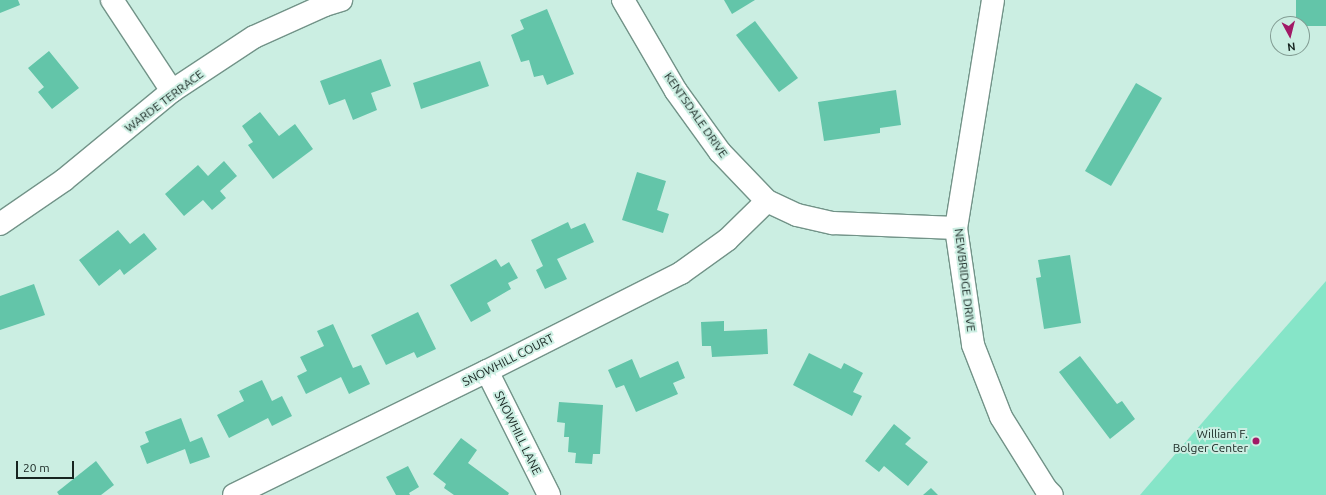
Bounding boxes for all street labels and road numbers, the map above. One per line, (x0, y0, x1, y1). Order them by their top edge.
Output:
street label: WARDE TERRACE (122, 67, 206, 135)
street label: KENTSDALE DRIVE (661, 70, 731, 160)
street label: NEWBRIDGE DRIVE (952, 228, 978, 332)
street label: SNOWHILL COURT (460, 331, 556, 389)
street label: SNOWHILL LANE (492, 389, 544, 477)

